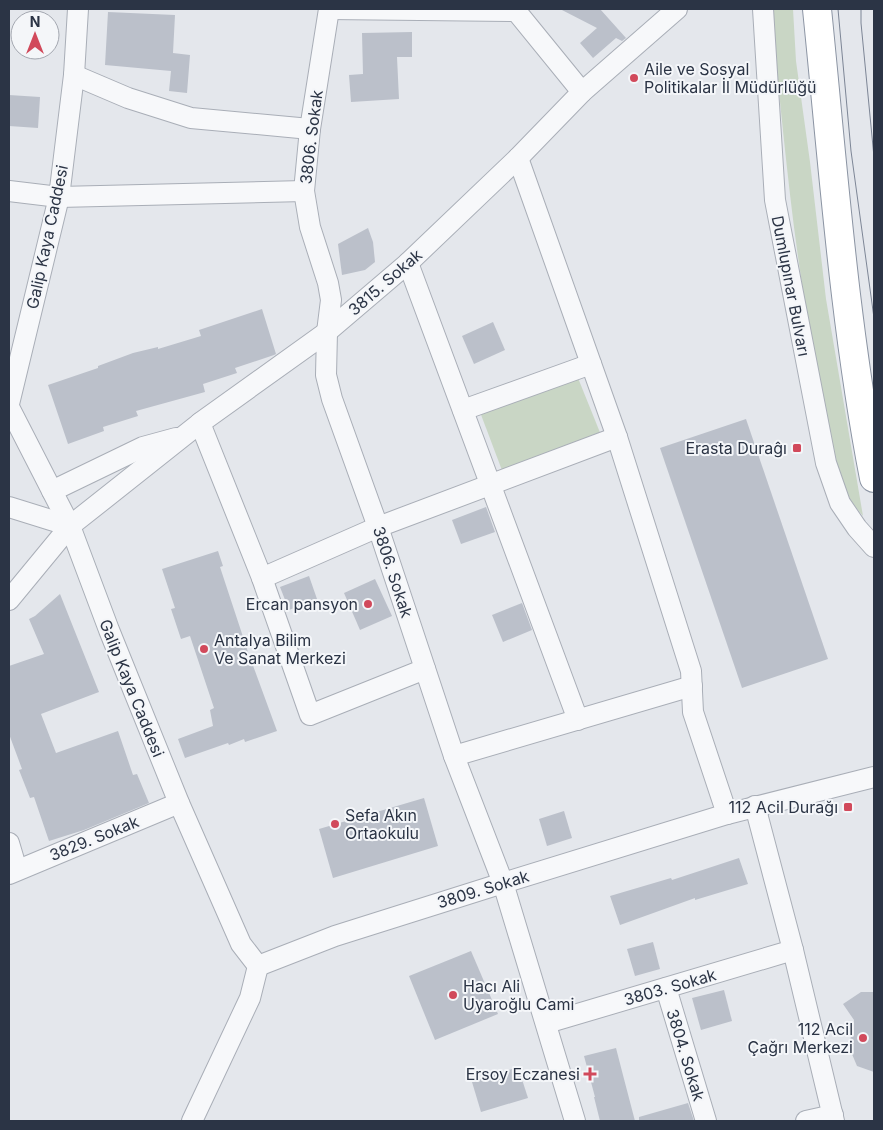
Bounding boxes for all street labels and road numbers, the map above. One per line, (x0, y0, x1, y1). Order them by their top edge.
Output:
street label: 3806. Sokak (295, 89, 327, 185)
street label: Galip Kaya Caddesi (22, 163, 72, 311)
street label: Dumlupınar Bulvarı (768, 214, 814, 358)
street label: 3815. Sokak (344, 244, 426, 319)
street label: 3806. Sokak (369, 524, 417, 620)
street label: Galip Kaya Caddesi (95, 616, 169, 760)
street label: 3829. Sokak (46, 811, 142, 865)
street label: 3809. Sokak (435, 865, 532, 912)
street label: 3803. Sokak (622, 964, 719, 1010)
street label: 3804. Sokak (663, 1007, 710, 1104)

